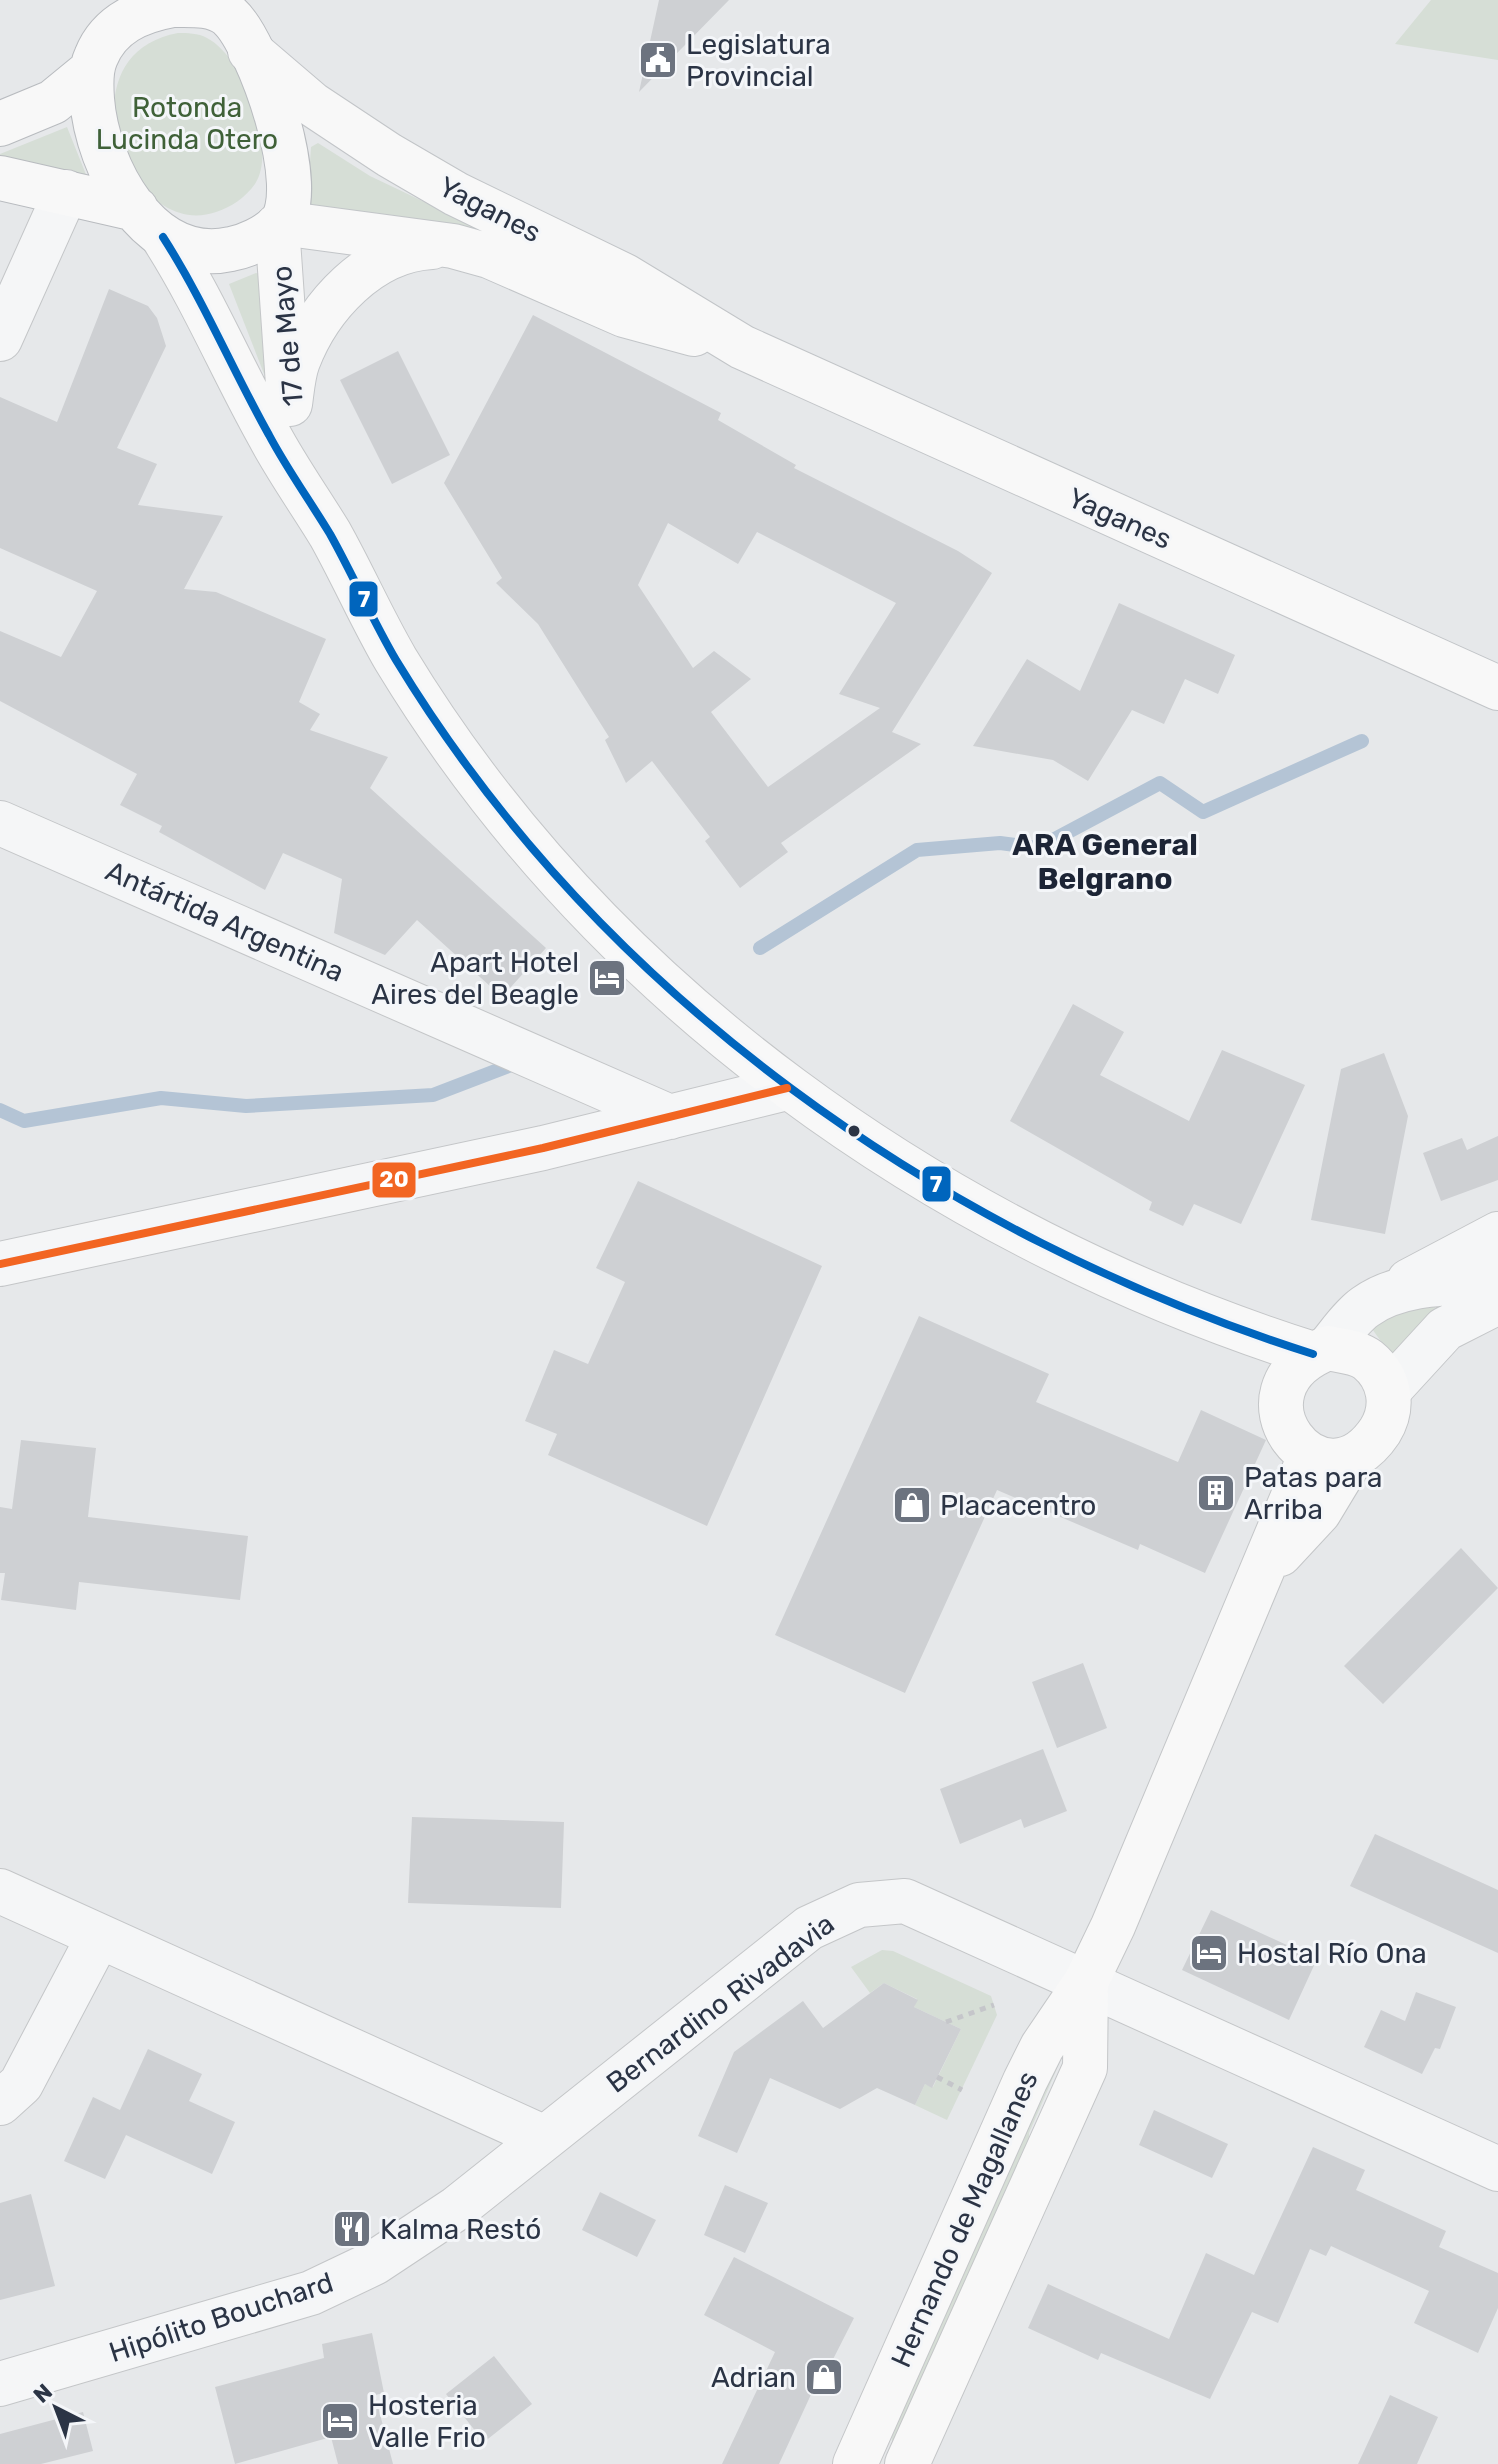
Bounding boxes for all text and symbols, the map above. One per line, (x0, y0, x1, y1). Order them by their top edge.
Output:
place label: Legislatura Provincial (686, 28, 831, 93)
public building icon: Legislatura Provincial (637, 39, 679, 81)
park label: Rotonda Lucinda Otero (96, 91, 278, 156)
street label: Yaganes (433, 170, 546, 249)
street label: 17 de Mayo (265, 264, 310, 408)
street label: Yaganes (1063, 481, 1177, 556)
line badge: 7 (348, 580, 379, 618)
text: 7 (358, 586, 371, 613)
district label: ARA General Belgrano (1012, 827, 1198, 897)
street label: Antártida Argentina (101, 854, 349, 989)
place label: Apart Hotel Aires del Beagle (371, 946, 579, 1011)
hotel icon: Apart Hotel Aires del Beagle (586, 957, 628, 999)
unlabelled marker (846, 1123, 862, 1139)
line badge: 20 (371, 1161, 417, 1199)
line badge: 7 (921, 1165, 952, 1203)
text: 20 (379, 1166, 409, 1193)
text: 7 (930, 1171, 943, 1198)
place label: Patas para Arriba (1244, 1461, 1383, 1526)
building icon: Patas para Arriba (1195, 1472, 1237, 1514)
shop icon: Placacentro (891, 1484, 933, 1526)
place label: Placacentro (940, 1489, 1096, 1522)
street label: Bernardino Rivadavia (600, 1907, 841, 2100)
hotel icon: Hostal Río Ona (1188, 1932, 1230, 1974)
place label: Hostal Río Ona (1237, 1937, 1427, 1970)
street label: Hernando de Magallanes (884, 2066, 1045, 2372)
restaurant icon: Kalma Restó (331, 2208, 373, 2250)
place label: Kalma Restó (380, 2213, 541, 2246)
street label: Hipólito Bouchard (105, 2266, 337, 2369)
shop icon: Adrian (803, 2356, 845, 2398)
place label: Adrian (711, 2361, 796, 2394)
north arrow (16, 2368, 96, 2448)
text: N (28, 2378, 58, 2409)
place label: Hosteria Valle Frio (368, 2389, 486, 2454)
hotel icon: Hosteria Valle Frio (319, 2400, 361, 2442)

